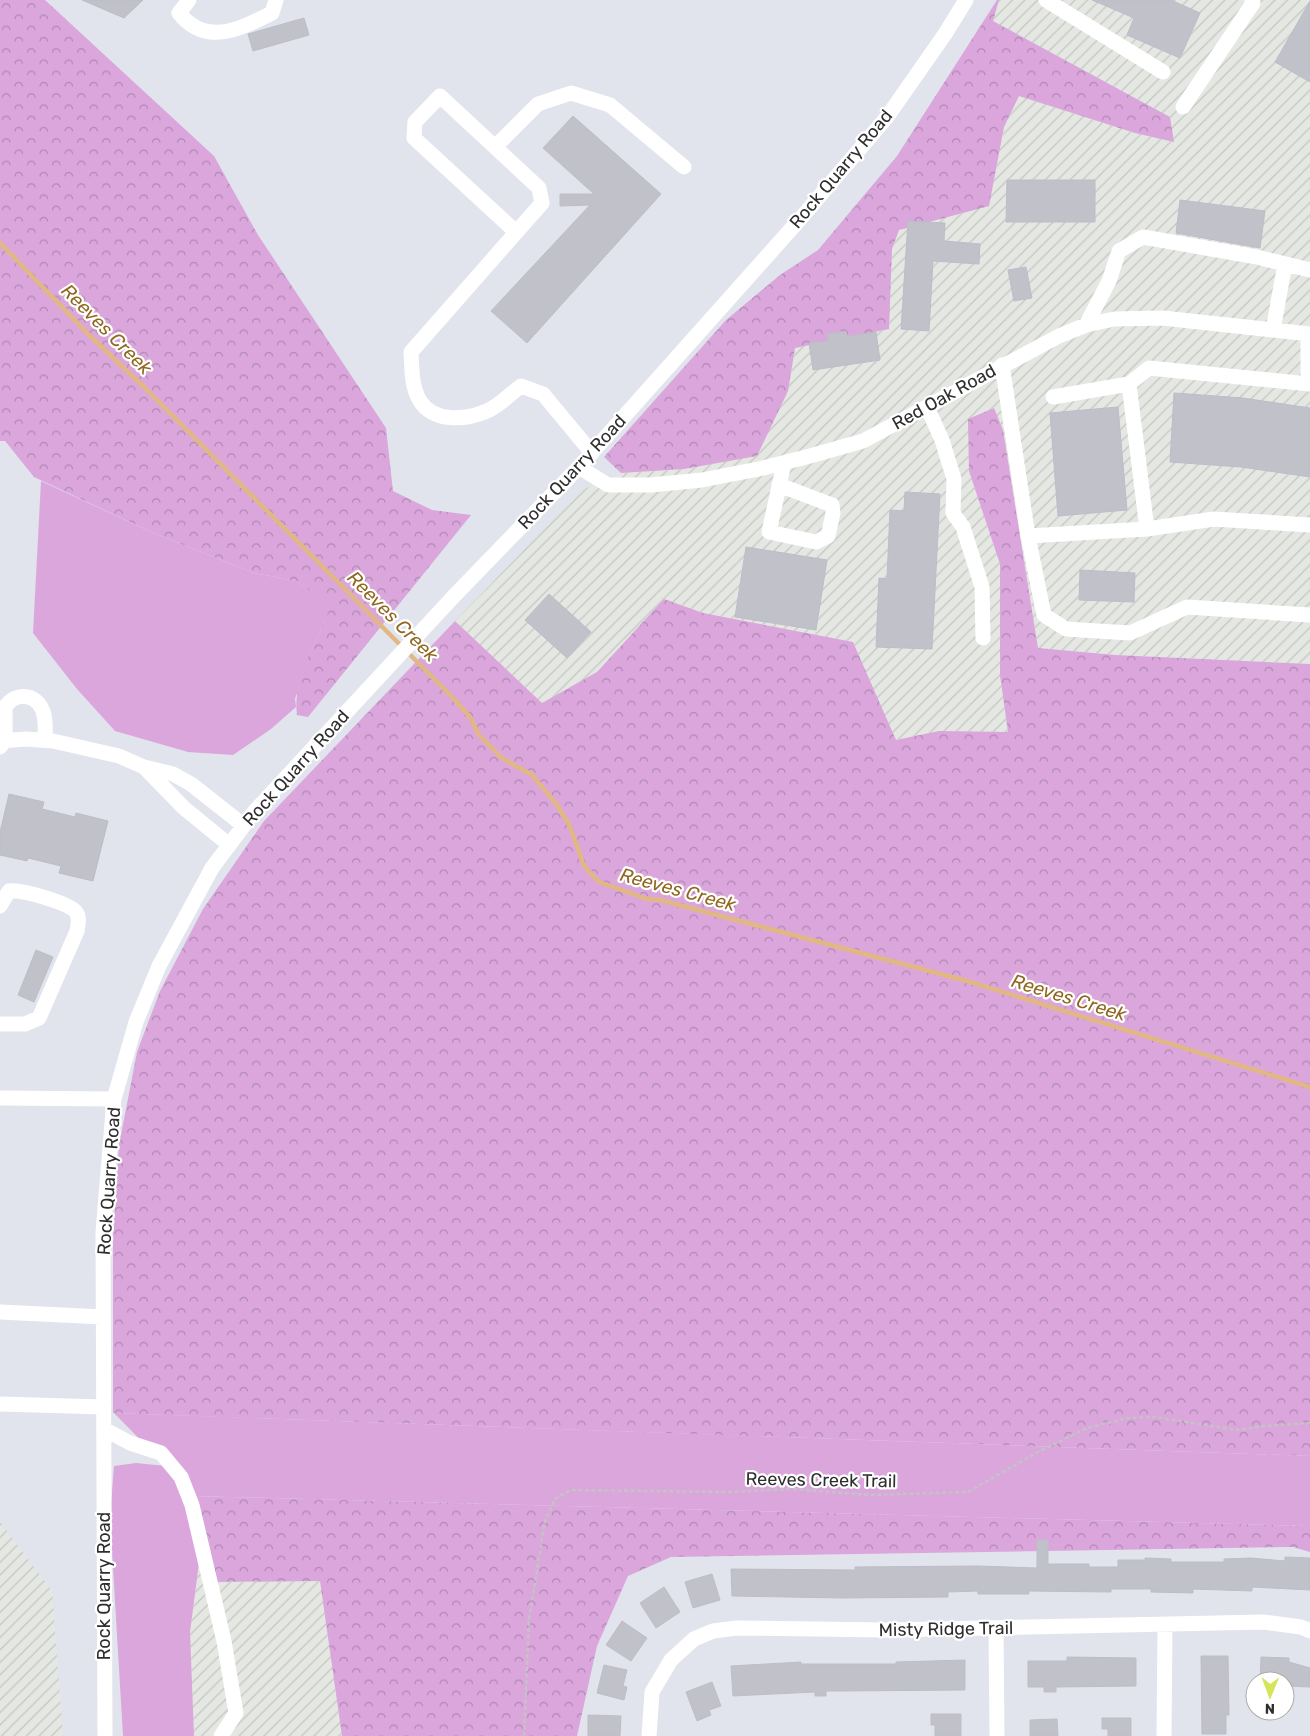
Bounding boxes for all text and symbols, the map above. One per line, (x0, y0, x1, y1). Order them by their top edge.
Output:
street label: Rock Quarry Road (785, 105, 897, 233)
water label: Reeves Creek (56, 279, 157, 380)
street label: Red Oak Road (888, 359, 1000, 435)
street label: Rock Quarry Road (513, 410, 631, 534)
water label: Reeves Creek (342, 566, 443, 667)
street label: Rock Quarry Road (238, 705, 354, 831)
water label: Reeves Creek (617, 863, 739, 916)
water label: Reeves Creek (1009, 969, 1129, 1026)
street label: Rock Quarry Road (93, 1106, 125, 1256)
street label: Reeves Creek Trail (745, 1468, 897, 1492)
street label: Rock Quarry Road (93, 1512, 115, 1660)
street label: Misty Ridge Trail (878, 1617, 1014, 1641)
north arrow (1245, 1671, 1295, 1721)
text: N (1265, 1700, 1275, 1717)

